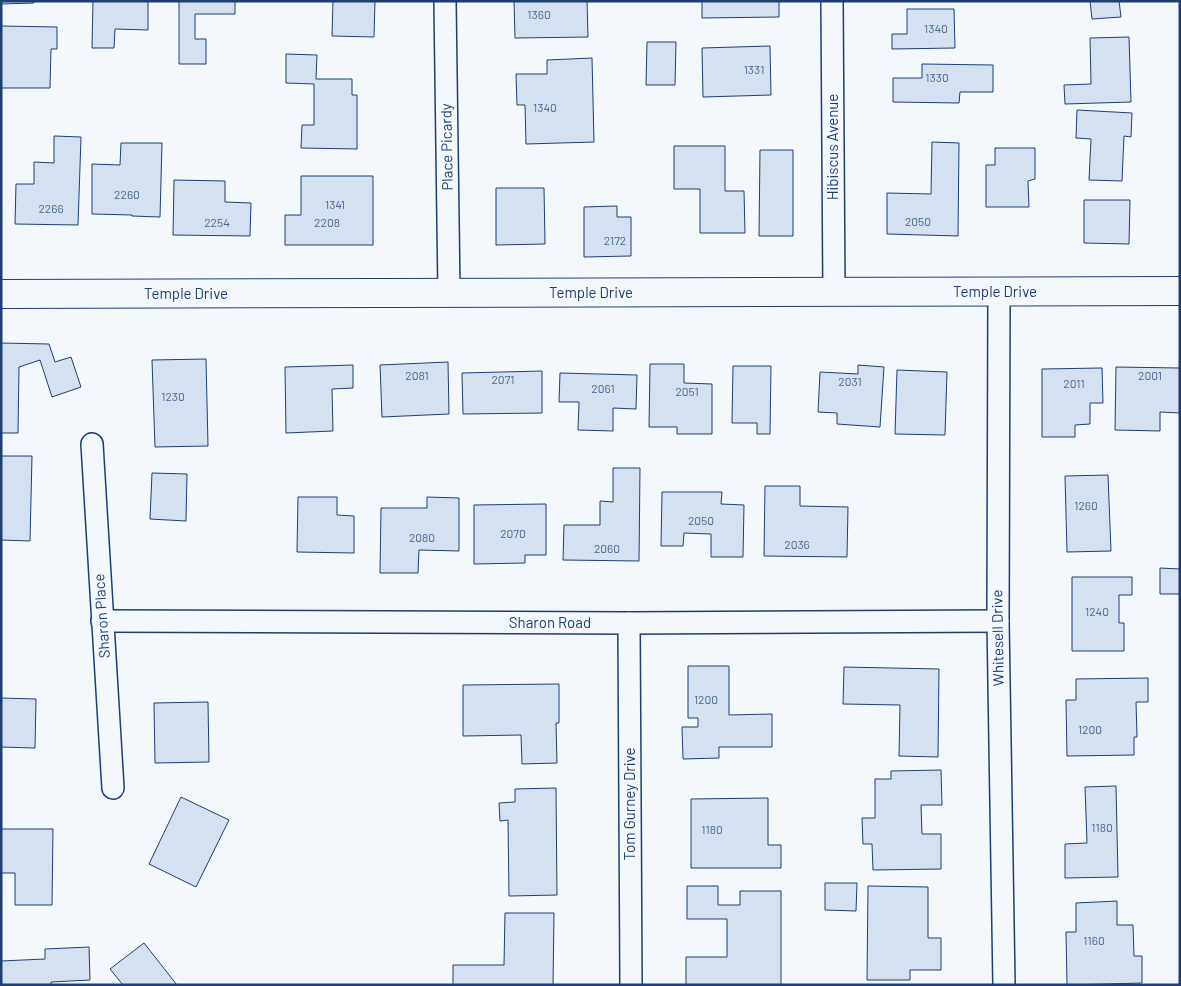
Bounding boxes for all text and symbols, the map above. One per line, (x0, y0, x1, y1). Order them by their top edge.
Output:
house number: 1360 (527, 7, 551, 21)
house number: 1340 (924, 21, 948, 35)
house number: 1331 (744, 62, 764, 76)
house number: 1330 (925, 70, 949, 84)
street label: Hibiscus Avenue (823, 94, 841, 200)
house number: 1340 (533, 100, 557, 114)
street label: Place Picardy (436, 103, 456, 191)
house number: 2260 (114, 187, 140, 201)
house number: 1341 (325, 197, 345, 211)
house number: 2266 (38, 201, 64, 215)
house number: 2050 (905, 214, 931, 228)
house number: 2254 (204, 215, 230, 229)
house number: 2208 (314, 215, 340, 229)
house number: 2172 (604, 233, 626, 247)
street label: Temple Drive (953, 282, 1037, 300)
street label: Temple Drive (549, 283, 633, 301)
street label: Temple Drive (144, 284, 228, 302)
house number: 2081 (405, 368, 429, 382)
house number: 2001 (1138, 368, 1162, 382)
house number: 2071 (491, 372, 515, 386)
house number: 2031 (838, 374, 862, 388)
house number: 2011 (1063, 376, 1085, 390)
house number: 2061 (591, 381, 615, 395)
house number: 2051 (675, 384, 699, 398)
house number: 1230 (161, 389, 185, 403)
house number: 1260 (1074, 498, 1098, 512)
house number: 2050 (688, 513, 714, 527)
house number: 2070 (500, 526, 526, 540)
house number: 2080 (409, 530, 435, 544)
house number: 2036 (784, 537, 810, 551)
house number: 2060 (594, 541, 620, 555)
street label: Sharon Place (89, 573, 113, 659)
street label: Whitesell Drive (987, 590, 1007, 687)
house number: 1240 (1085, 604, 1109, 618)
street label: Sharon Road (509, 613, 591, 631)
house number: 1200 (694, 692, 718, 706)
house number: 1200 (1078, 722, 1102, 736)
street label: Tom Gurney Drive (620, 748, 638, 860)
house number: 1180 (1091, 820, 1113, 834)
house number: 1180 (701, 822, 723, 836)
house number: 1160 (1083, 933, 1105, 947)

